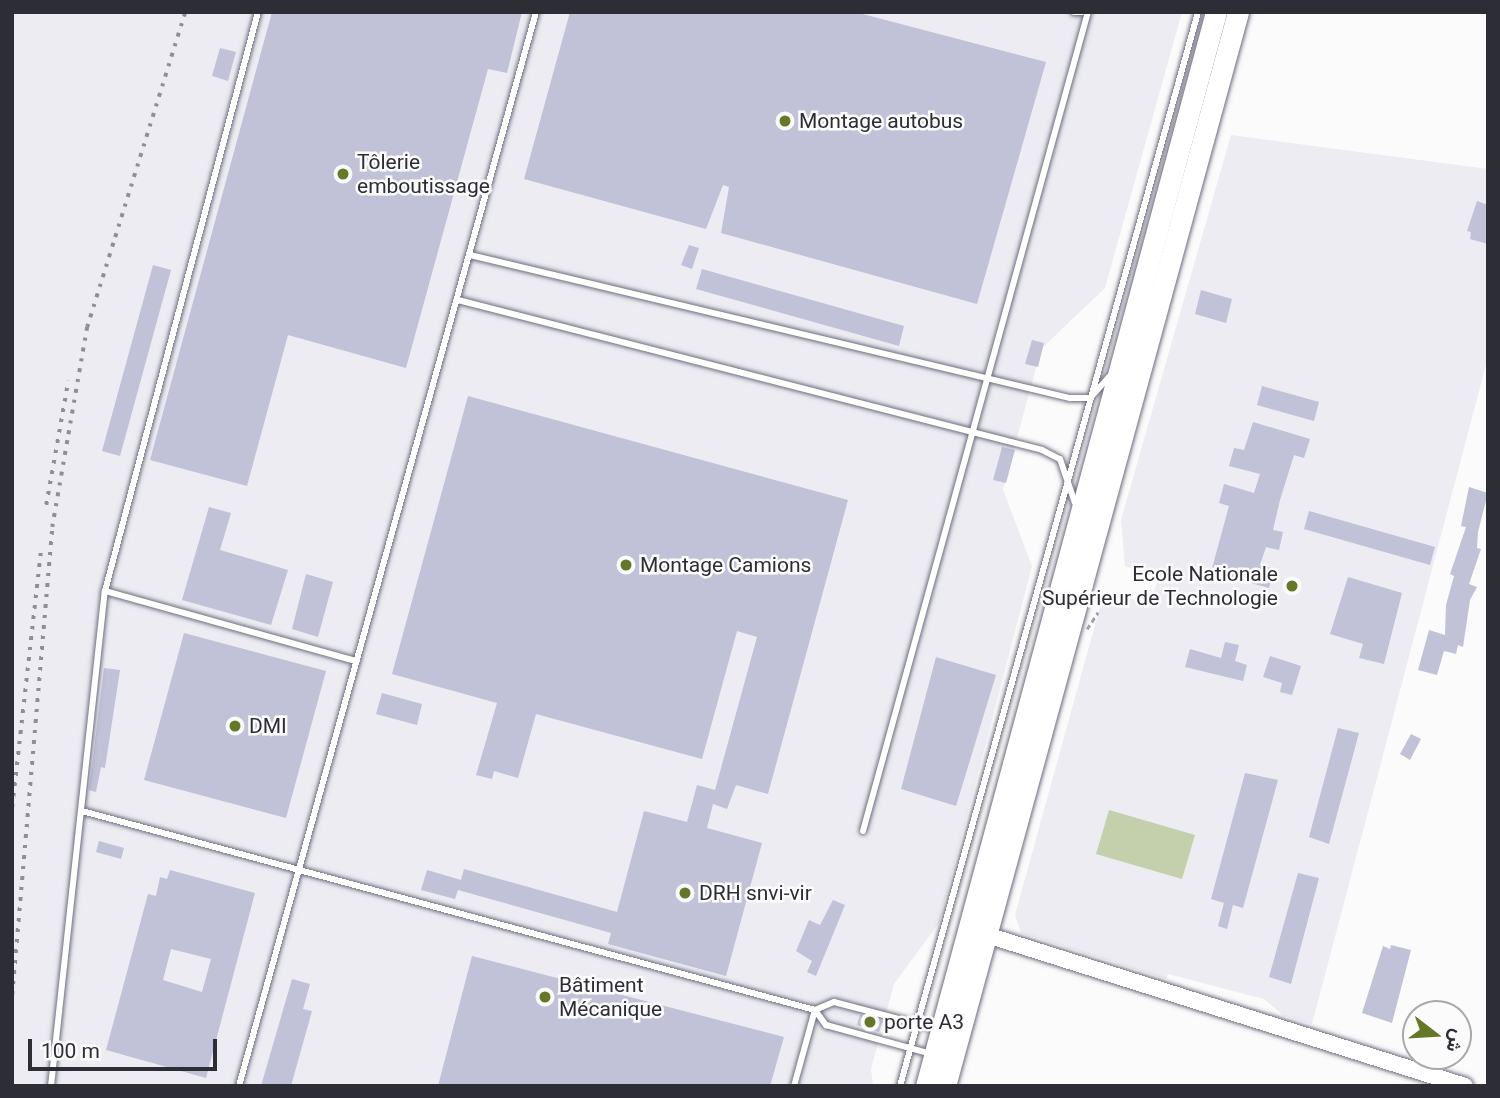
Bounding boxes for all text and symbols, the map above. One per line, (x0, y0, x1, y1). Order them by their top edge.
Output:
place label: Montage autobus (799, 108, 963, 134)
marker: Montage autobus (777, 113, 793, 129)
place label: Tôlerie emboutissage (357, 149, 490, 199)
marker: Tôlerie emboutissage (335, 166, 351, 182)
place label: Montage Camions (640, 552, 811, 578)
marker: Montage Camions (618, 557, 634, 573)
place label: Ecole Nationale Supérieur de Technologie (1042, 561, 1278, 611)
marker: Ecole Nationale Supérieur de Technologie (1284, 578, 1300, 594)
place label: DMI (249, 713, 287, 739)
marker: DMI (227, 718, 243, 734)
place label: DRH snvi-vir (699, 880, 812, 906)
marker: DRH snvi-vir (677, 885, 693, 901)
place label: Bâtiment Mécanique (559, 972, 662, 1022)
marker: Bâtiment Mécanique (537, 989, 553, 1005)
north arrow (1402, 1000, 1472, 1070)
place label: porte A3 (884, 1009, 964, 1035)
marker: porte A3 (862, 1014, 878, 1030)
scale bar (32, 1024, 220, 1068)
text: ش (1441, 1026, 1470, 1055)
text: 100 m (41, 1039, 100, 1063)

